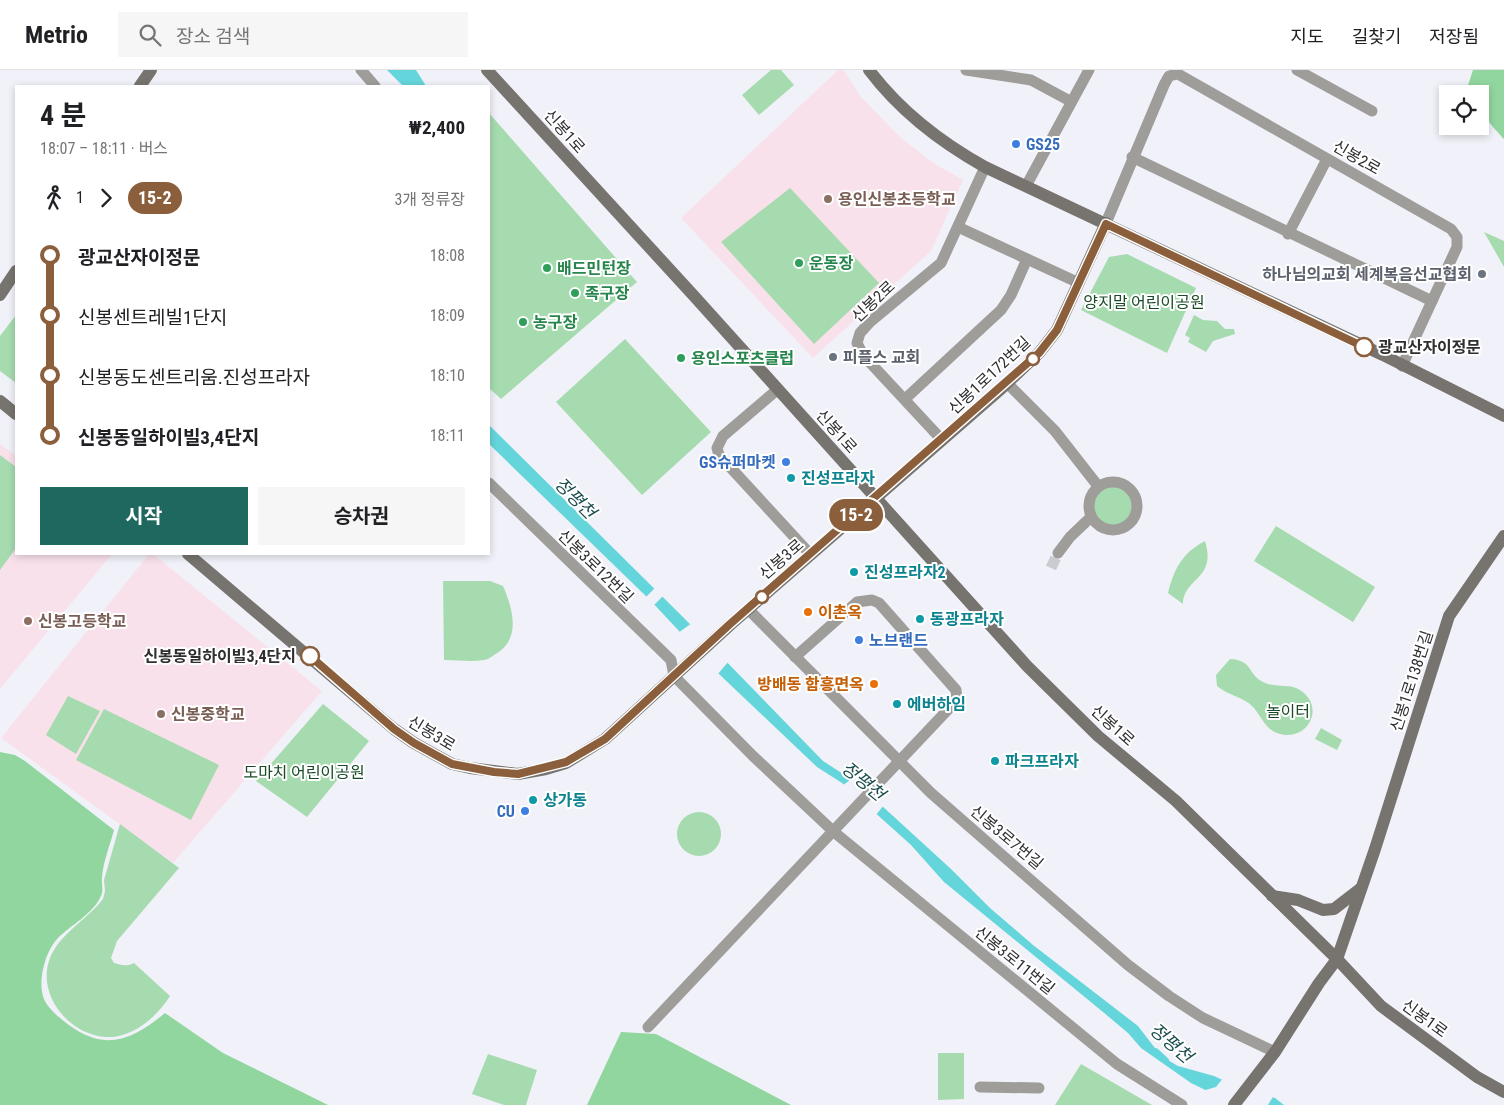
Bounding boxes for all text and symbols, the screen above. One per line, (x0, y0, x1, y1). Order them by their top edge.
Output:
search box (118, 12, 468, 57)
text: Metrio (25, 21, 88, 49)
icon: search (136, 21, 164, 49)
text: 장소 검색 (176, 25, 250, 48)
text: 지도 (1291, 26, 1324, 47)
text: 길찾기 (1352, 26, 1401, 47)
text: 저장됨 (1429, 26, 1479, 47)
map controls (1439, 85, 1489, 135)
button: locate (1439, 85, 1489, 135)
text: 4 분 (40, 99, 86, 132)
street label: 신봉1로 (540, 106, 589, 157)
text: ₩2,400 (409, 116, 465, 139)
place label: GS25 (1026, 135, 1060, 154)
street label: 신봉2로 (1329, 136, 1384, 179)
marker: GS25 (1010, 138, 1022, 150)
text: 18:07 – 18:11 · 버스 (40, 139, 168, 158)
icon: walk (40, 184, 68, 212)
icon: forward (92, 184, 120, 212)
text: 15-2 (138, 187, 172, 208)
text: 1 (76, 188, 84, 207)
text: 3개 정류장 (395, 190, 465, 209)
place label: 용인신봉초등학교 (838, 190, 956, 209)
marker: 용인신봉초등학교 (822, 193, 834, 205)
text: 광교산자이정문 (78, 246, 200, 269)
text: 18:08 (430, 246, 465, 265)
place label: 운동장 (809, 254, 853, 273)
marker: 운동장 (793, 257, 805, 269)
place label: 배드민턴장 (557, 259, 631, 278)
marker: 배드민턴장 (541, 262, 553, 274)
place label: 하나님의교회 세계복음선교협회 (1262, 265, 1472, 284)
marker: 하나님의교회 세계복음선교협회 (1476, 268, 1488, 280)
street label: 신봉2로 (848, 276, 899, 326)
place label: 족구장 (585, 284, 629, 303)
marker: 족구장 (569, 287, 581, 299)
park label: 양지말 어린이공원 (1083, 293, 1205, 312)
text: 신봉센트레빌1단지 (78, 306, 227, 329)
text: 18:09 (430, 306, 465, 325)
place label: 농구장 (533, 313, 577, 332)
marker: 농구장 (517, 316, 529, 328)
street label: 신봉1로172번길 (944, 333, 1034, 418)
marker: 광교산자이정문 (1354, 337, 1374, 357)
place label: 광교산자이정문 (1378, 338, 1481, 357)
place label: 피플스 교회 (843, 348, 920, 367)
place label: 용인스포츠클럽 (691, 349, 794, 368)
marker: 피플스 교회 (827, 351, 839, 363)
marker: 용인스포츠클럽 (675, 352, 687, 364)
unlabelled marker (1026, 352, 1040, 366)
text: 신봉동도센트리움.진성프라자 (78, 366, 310, 389)
text: 18:10 (430, 366, 465, 385)
street label: 신봉1로 (812, 406, 861, 457)
text: 신봉동일하이빌3,4단지 (78, 426, 259, 449)
text: 18:11 (430, 426, 465, 445)
place label: GS슈퍼마켓 (699, 453, 776, 472)
marker: GS슈퍼마켓 (780, 456, 792, 468)
place label: 진성프라자 (801, 469, 875, 488)
marker: 진성프라자 (785, 472, 797, 484)
water label: 정평천 (550, 473, 602, 524)
button: 시작 (40, 487, 248, 545)
button: 승차권 (258, 487, 465, 545)
line badge: 15-2 (821, 499, 891, 531)
text: 15-2 (839, 504, 873, 525)
street label: 신봉3로12번길 (554, 526, 637, 607)
street label: 신봉3로 (755, 535, 807, 584)
place label: 진성프라자2 (864, 563, 946, 582)
marker: 진성프라자2 (848, 566, 860, 578)
unlabelled marker (755, 590, 769, 604)
place label: 이촌옥 (818, 603, 862, 622)
marker: 이촌옥 (802, 606, 814, 618)
place label: 동광프라자 (930, 610, 1004, 629)
place label: 신봉고등학교 (38, 612, 127, 631)
marker: 동광프라자 (914, 613, 926, 625)
marker: 신봉고등학교 (22, 615, 34, 627)
street label: 신봉1로138번길 (1386, 628, 1437, 734)
place label: 노브랜드 (869, 631, 928, 650)
marker: 노브랜드 (853, 634, 865, 646)
marker: 신봉동일하이빌3,4단지 (300, 646, 320, 666)
place label: 신봉동일하이빌3,4단지 (143, 647, 296, 666)
place label: 방배동 함흥면옥 (757, 675, 864, 694)
marker: 방배동 함흥면옥 (868, 678, 880, 690)
place label: 에버하임 (907, 695, 966, 714)
marker: 에버하임 (891, 698, 903, 710)
street label: 신봉1로 (1087, 701, 1139, 750)
park label: 놀이터 (1266, 702, 1310, 721)
place label: 신봉중학교 (171, 705, 245, 724)
marker: 신봉중학교 (155, 708, 167, 720)
street label: 신봉3로 (405, 712, 459, 755)
place label: 파크프라자 (1005, 752, 1079, 771)
marker: 파크프라자 (989, 755, 1001, 767)
water label: 정평천 (838, 757, 891, 806)
park label: 도마치 어린이공원 (243, 763, 365, 782)
place label: 상가동 (543, 791, 587, 810)
marker: 상가동 (527, 794, 539, 806)
street label: 신봉3로7번길 (966, 801, 1047, 873)
place label: CU (497, 802, 515, 821)
marker: CU (519, 805, 531, 817)
street label: 신봉3로11번길 (971, 922, 1058, 998)
street label: 신봉1로 (1398, 995, 1452, 1042)
water label: 정평천 (1146, 1018, 1199, 1068)

